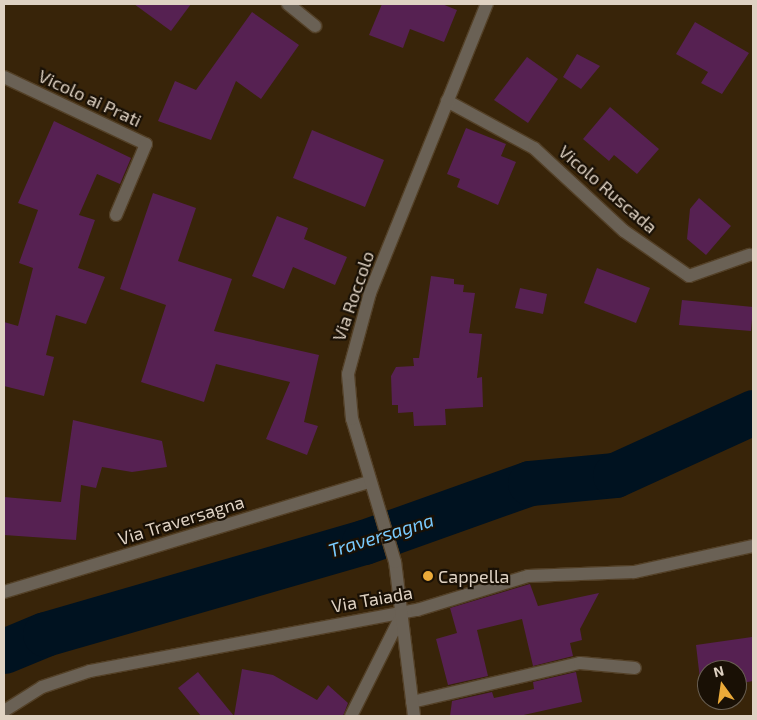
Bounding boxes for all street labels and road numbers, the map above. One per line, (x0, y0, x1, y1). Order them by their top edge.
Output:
street label: Vicolo ai Prati (35, 65, 145, 131)
street label: Vicolo Ruscada (554, 140, 662, 238)
street label: Via Roccolo (328, 248, 378, 344)
street label: Via Traversagna (115, 491, 247, 549)
street label: Via Taiada (329, 581, 415, 617)

